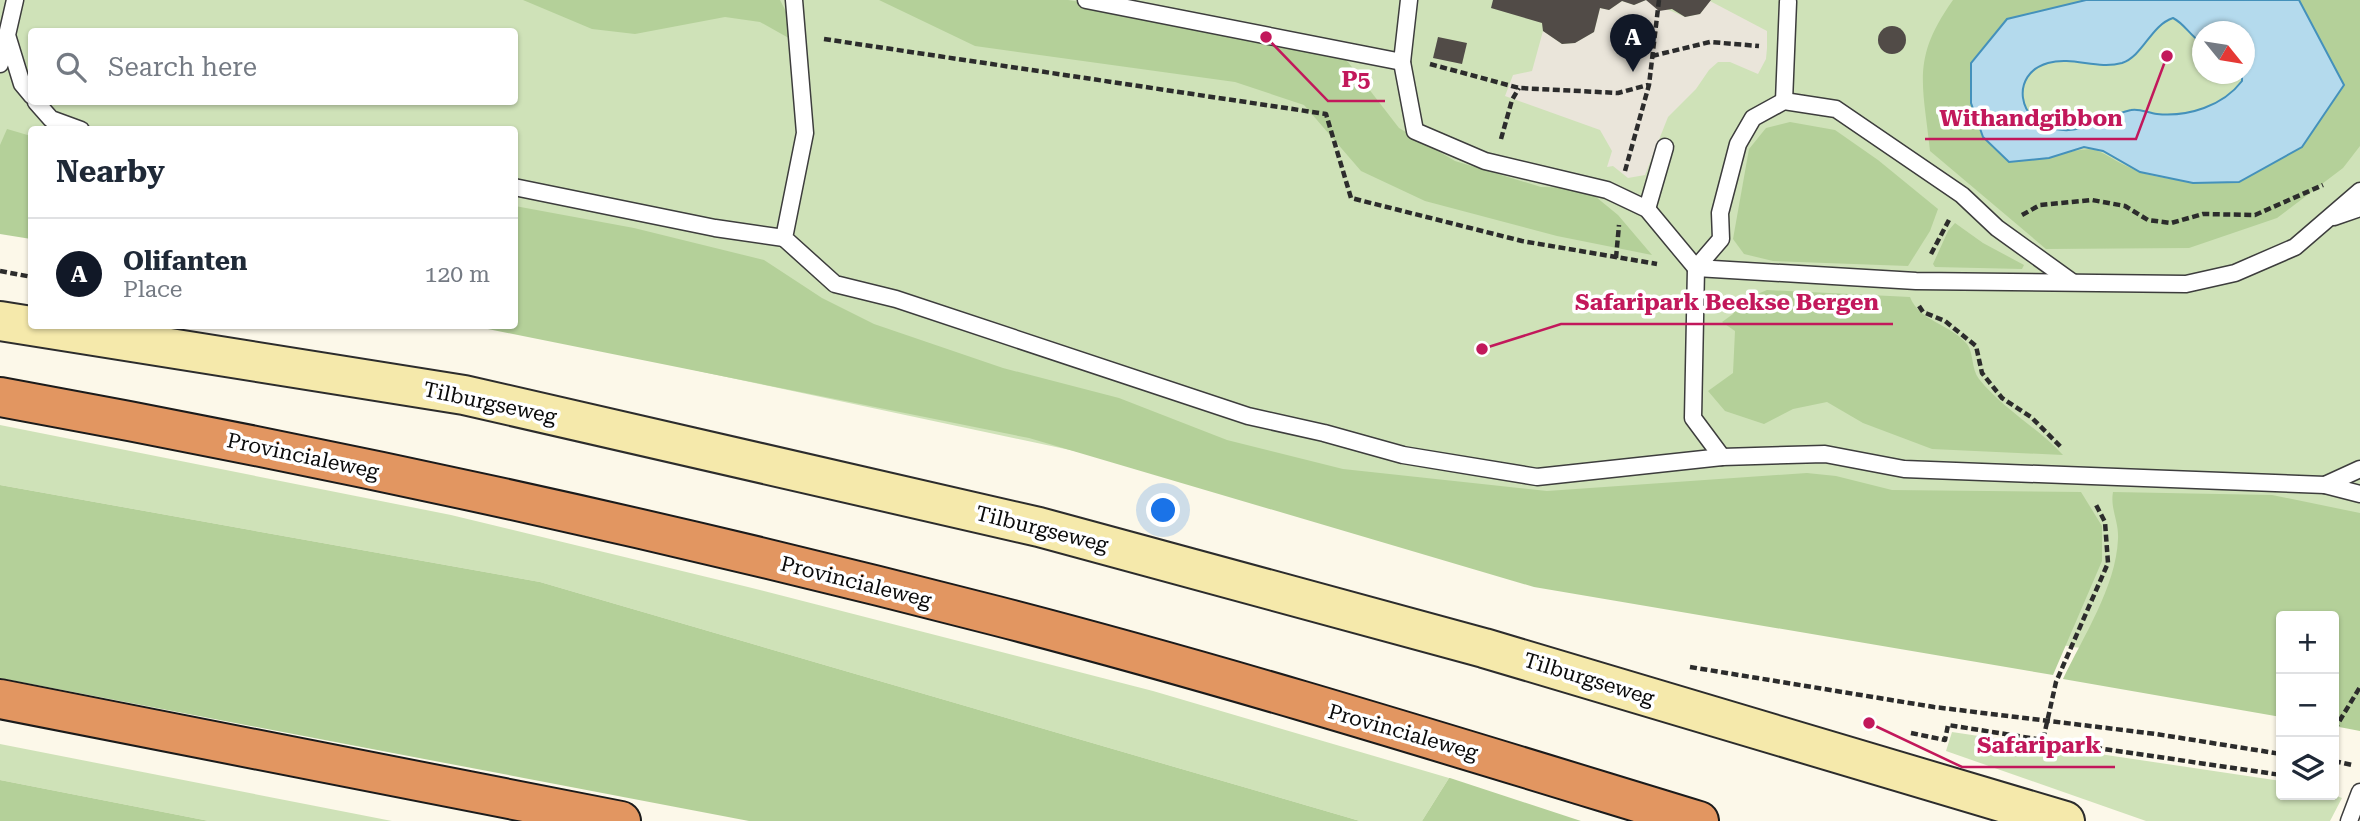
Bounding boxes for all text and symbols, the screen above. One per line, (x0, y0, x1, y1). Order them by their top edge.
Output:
pin: A (1610, 14, 1656, 72)
north arrow (2192, 21, 2255, 84)
search box (28, 28, 518, 105)
icon: search (52, 48, 90, 86)
text: Search here (108, 52, 257, 82)
callout: P5 (1328, 57, 1385, 101)
text: P5 (1342, 66, 1371, 93)
callout: Withandgibbon (1925, 95, 2136, 139)
text: Withandgibbon (1939, 105, 2123, 132)
text: Nearby (56, 154, 165, 189)
text: Olifanten (123, 246, 247, 276)
text: A (71, 261, 87, 288)
text: 120 m (425, 261, 490, 288)
text: Place (123, 276, 182, 303)
callout: Safaripark Beekse Bergen (1561, 280, 1893, 324)
text: Safaripark Beekse Bergen (1575, 289, 1879, 316)
street label: Tilburgseweg (421, 377, 559, 429)
street label: Provincialeweg (225, 428, 381, 484)
your location (1146, 493, 1180, 527)
street label: Tilburgseweg (973, 501, 1111, 557)
street label: Provincialeweg (778, 552, 934, 612)
map controls (2276, 611, 2339, 800)
button: + (2276, 611, 2339, 674)
street label: Tilburgseweg (1521, 648, 1657, 710)
button: − (2276, 674, 2339, 737)
street label: Provincialeweg (1325, 699, 1481, 765)
callout: Safaripark (1962, 723, 2115, 767)
text: Safaripark (1977, 732, 2101, 759)
button: layers (2276, 737, 2339, 800)

